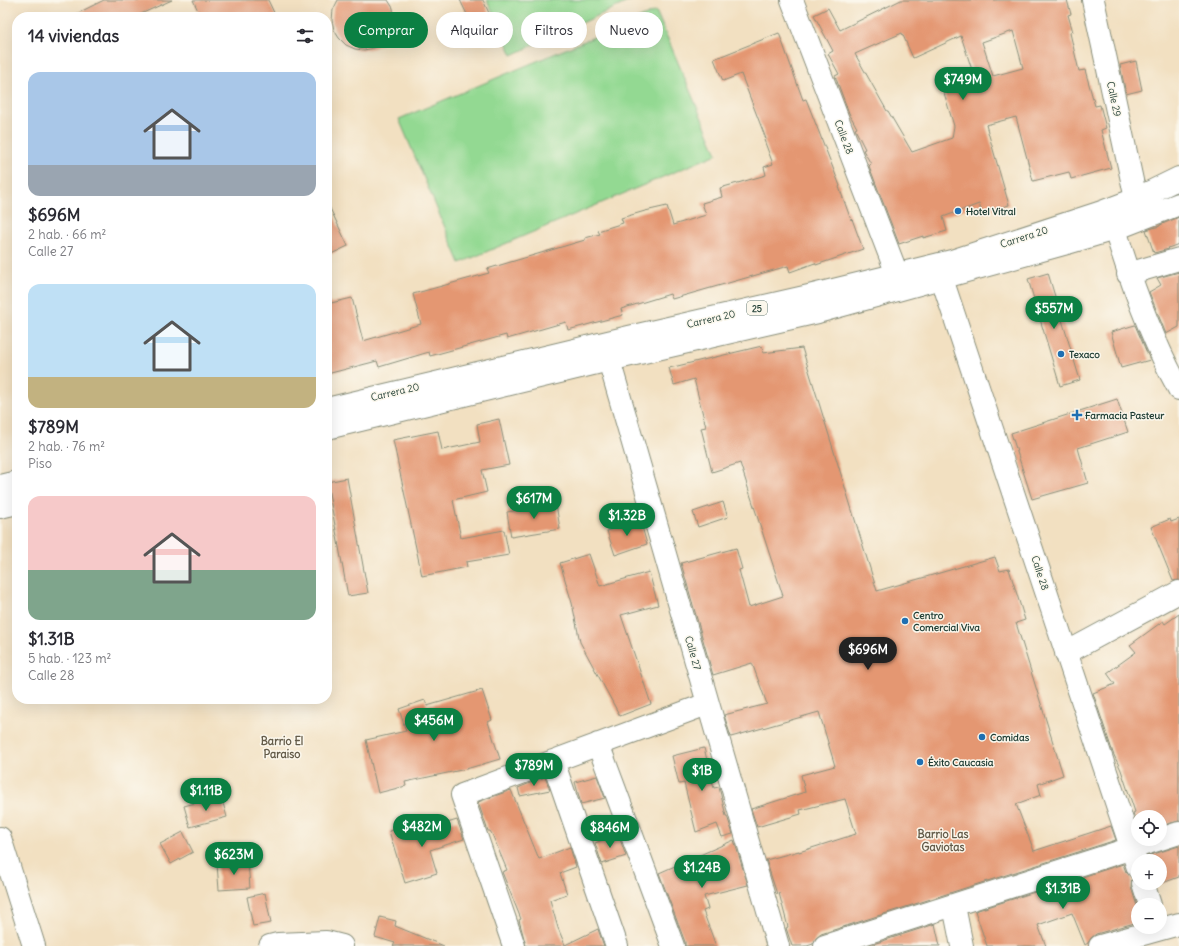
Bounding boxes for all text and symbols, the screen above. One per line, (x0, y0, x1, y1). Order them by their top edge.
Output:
chip: Comprar (344, 12, 428, 48)
chip: Alquilar (436, 12, 513, 48)
chip: Filtros (521, 12, 587, 48)
chip: Nuevo (595, 12, 663, 48)
text: 14 viviendas (28, 25, 119, 47)
icon: filters (294, 25, 316, 47)
pin: $749M (935, 67, 991, 101)
text: $749M (944, 71, 982, 88)
street label: Calle 29 (1104, 80, 1124, 118)
icon: home (136, 98, 208, 170)
street label: Calle 28 (832, 118, 857, 156)
text: $696M (28, 204, 81, 226)
place label: Hotel Vitral (966, 205, 1016, 218)
marker: Hotel Vitral (953, 206, 963, 216)
street label: Carrera 20 (998, 223, 1050, 251)
text: 2 hab. · 66 m² (28, 226, 106, 243)
text: Calle 27 (28, 243, 73, 260)
pin: $557M (1026, 296, 1082, 330)
text: $557M (1034, 300, 1074, 317)
road number: 25 (747, 301, 767, 315)
street label: Carrera 20 (685, 307, 737, 331)
icon: home (136, 310, 208, 382)
place label: Texaco (1069, 348, 1100, 361)
marker: Texaco (1056, 349, 1066, 359)
street label: Carrera 20 (369, 380, 421, 404)
place label: Farmacia Pasteur (1085, 409, 1165, 422)
marker: Farmacia Pasteur (1072, 410, 1082, 420)
text: $789M (28, 416, 79, 438)
text: 2 hab. · 76 m² (28, 438, 105, 455)
text: Piso (28, 455, 52, 472)
pin: $617M (506, 486, 562, 520)
text: $617M (516, 490, 552, 507)
pin: $1.32B (594, 503, 660, 537)
text: $1.32B (608, 507, 646, 524)
icon: home (136, 522, 208, 594)
street label: Calle 28 (1028, 554, 1052, 592)
place label: Centro Comercial Viva (913, 609, 980, 634)
marker: Centro Comercial Viva (900, 616, 910, 626)
text: $1.31B (28, 628, 75, 650)
street label: Calle 27 (682, 634, 704, 672)
pin: $696M (840, 637, 896, 671)
text: $696M (848, 641, 888, 658)
text: 5 hab. · 123 m² (28, 650, 111, 667)
text: Calle 28 (28, 667, 74, 684)
pin: $456M (406, 708, 462, 742)
text: $456M (414, 712, 454, 729)
place label: Comidas (990, 731, 1030, 744)
marker: Comidas (977, 732, 987, 742)
district label: Barrio El Paraiso (261, 734, 303, 761)
pin: $789M (506, 753, 562, 787)
place label: Éxito Caucasia (928, 756, 994, 769)
text: $789M (514, 757, 554, 774)
marker: Éxito Caucasia (915, 757, 925, 767)
pin: $1B (683, 758, 721, 792)
text: $1B (692, 762, 712, 779)
pin: $1.11B (173, 778, 239, 812)
text: $1.11B (189, 782, 223, 799)
map controls (1131, 810, 1167, 934)
button: locate (1131, 810, 1167, 846)
pin: $482M (394, 814, 450, 848)
pin: $846M (582, 815, 638, 849)
text: $482M (402, 818, 442, 835)
text: $846M (590, 819, 630, 836)
district label: Barrio Las Gaviotas (918, 827, 968, 854)
pin: $623M (206, 842, 262, 876)
text: $623M (214, 846, 254, 863)
button: + (1131, 854, 1167, 890)
pin: $1.24B (669, 855, 735, 889)
text: $1.24B (683, 859, 721, 876)
pin: $1.31B (1030, 876, 1096, 910)
text: $1.31B (1045, 880, 1081, 897)
button: − (1131, 898, 1167, 934)

